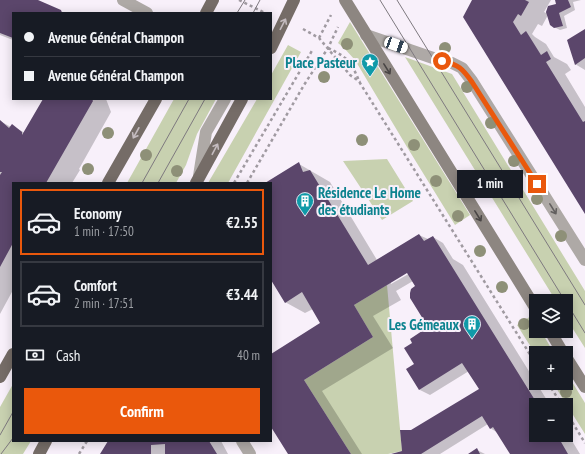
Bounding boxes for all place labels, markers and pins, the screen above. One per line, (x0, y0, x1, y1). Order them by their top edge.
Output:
place icon: Place Pasteur (360, 52, 380, 77)
place label: Place Pasteur (285, 53, 358, 72)
place label: Résidence Le Home des étudiants (318, 183, 421, 219)
building icon: Résidence Le Home des étudiants (295, 191, 315, 216)
building icon: Les Gémeaux (462, 314, 482, 339)
place label: Les Gémeaux (389, 315, 459, 334)

